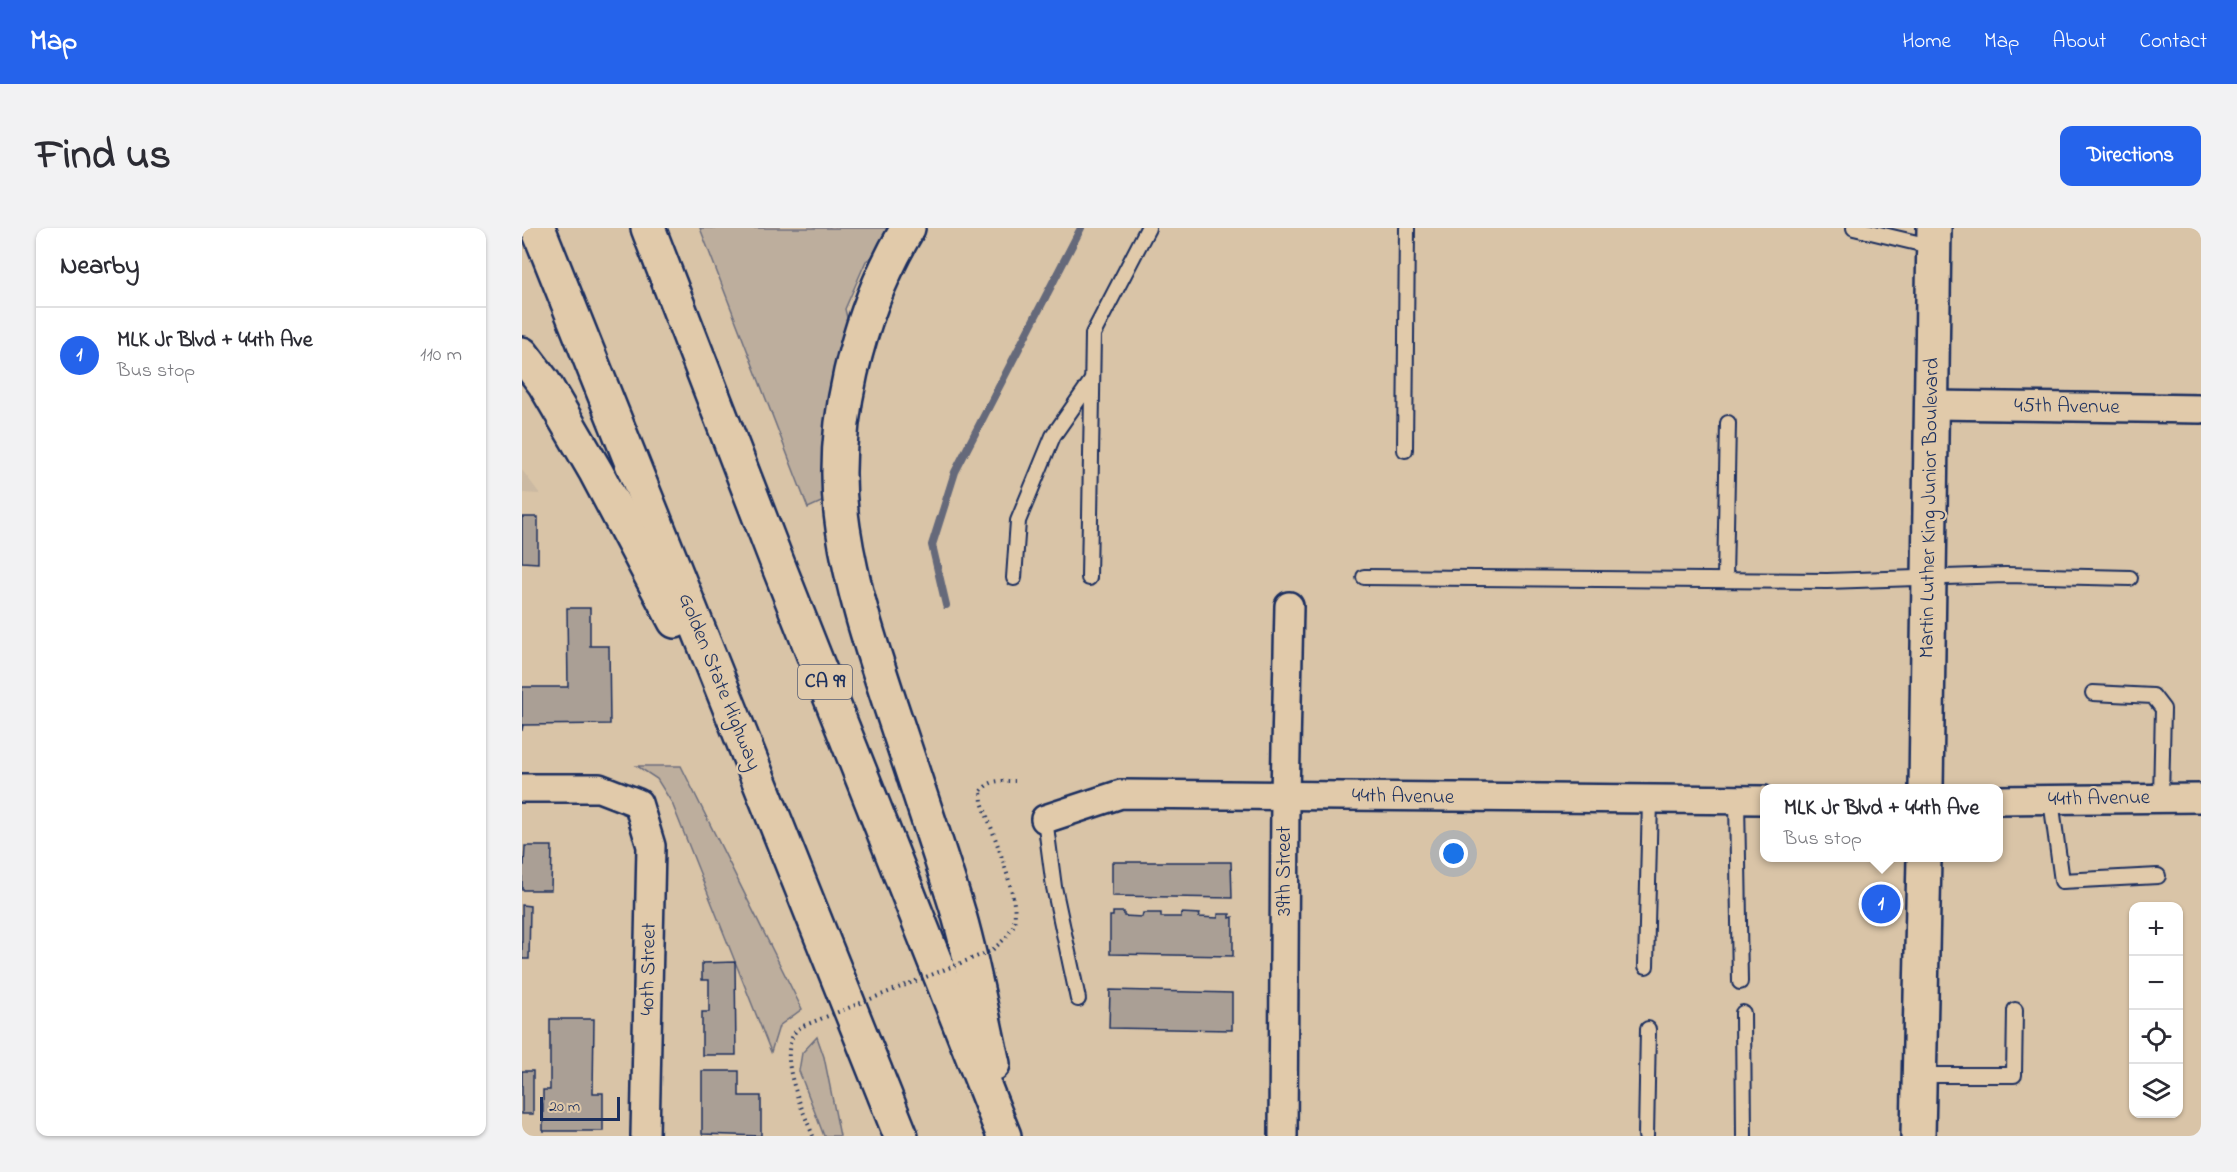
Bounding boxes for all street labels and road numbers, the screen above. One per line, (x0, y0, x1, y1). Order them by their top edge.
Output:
street label: Martin Luther King Junior Boulevard (1912, 357, 1950, 659)
street label: 45th Avenue (2014, 391, 2121, 423)
street label: Golden State Highway (668, 589, 768, 776)
road number: CA 99 (798, 665, 852, 699)
street label: 44th Avenue (1352, 781, 1455, 813)
street label: 44th Avenue (2048, 783, 2151, 815)
street label: 39th Street (1270, 826, 1300, 916)
street label: 40th Street (633, 922, 665, 1016)

